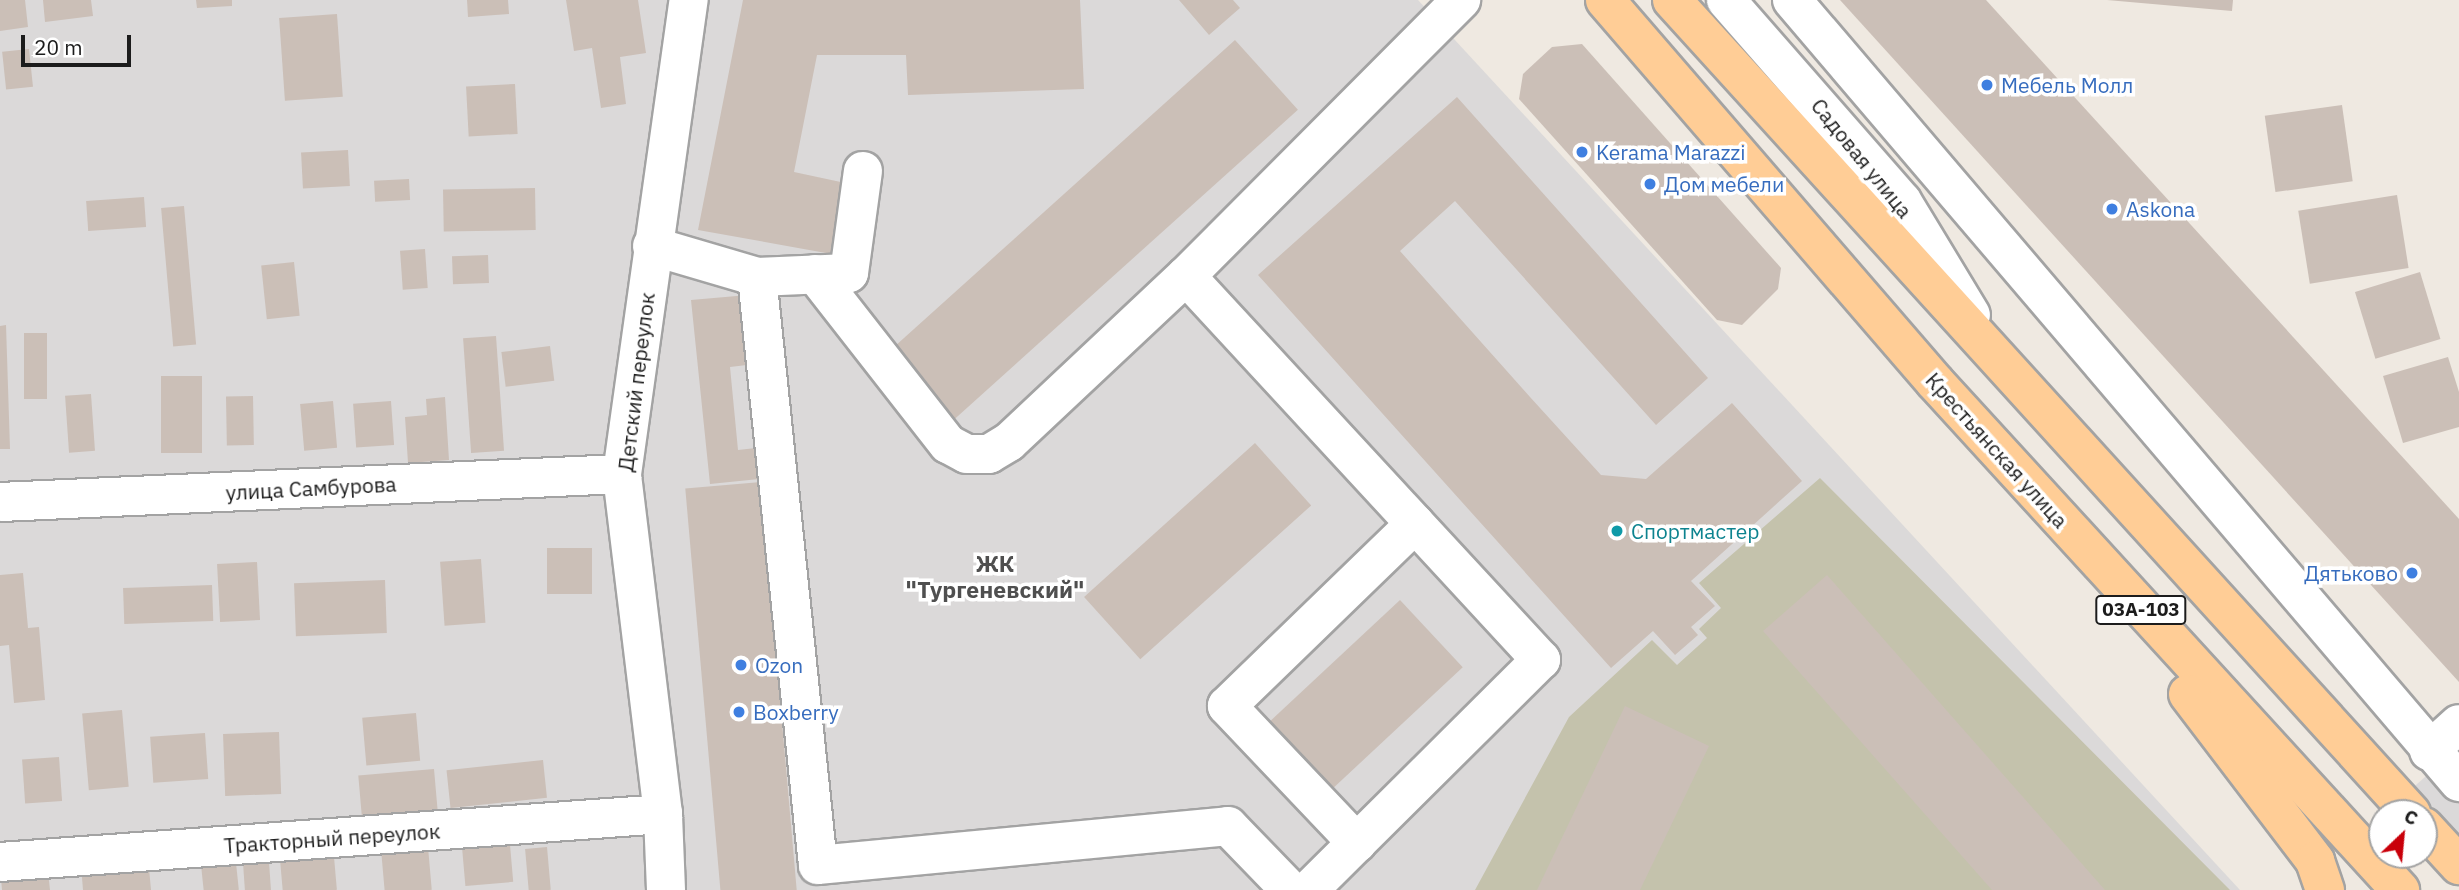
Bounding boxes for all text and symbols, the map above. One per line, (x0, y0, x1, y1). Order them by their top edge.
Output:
scale bar (24, 21, 135, 65)
text: 20 m (34, 33, 83, 61)
place label: Мебель Молл (2001, 72, 2133, 98)
marker: Мебель Молл (1979, 77, 1995, 93)
street label: Садовая улица (1806, 93, 1918, 223)
place label: Kerama Marazzi (1596, 139, 1745, 165)
marker: Kerama Marazzi (1574, 144, 1590, 160)
place label: Дом мебели (1664, 171, 1784, 197)
marker: Дом мебели (1642, 176, 1658, 192)
place label: Askona (2126, 196, 2195, 222)
marker: Askona (2104, 201, 2120, 217)
street label: Детский переулок (613, 291, 659, 473)
street label: Крестьянская улица (1921, 367, 2073, 533)
street label: улица Самбурова (225, 471, 397, 505)
place label: Спортмастер (1631, 518, 1759, 544)
marker: Спортмастер (1609, 523, 1625, 539)
district label: ЖК "Тургеневский" (906, 549, 1084, 603)
place label: Дятьково (2304, 560, 2398, 586)
marker: Дятьково (2404, 565, 2420, 581)
road number: 03А-103 (2094, 594, 2188, 625)
place label: Ozon (755, 652, 803, 678)
marker: Ozon (733, 657, 749, 673)
place label: Boxberry (753, 699, 839, 725)
marker: Boxberry (731, 704, 747, 720)
north arrow (2368, 799, 2438, 869)
text: С (2401, 803, 2422, 830)
street label: Тракторный переулок (223, 818, 441, 858)

